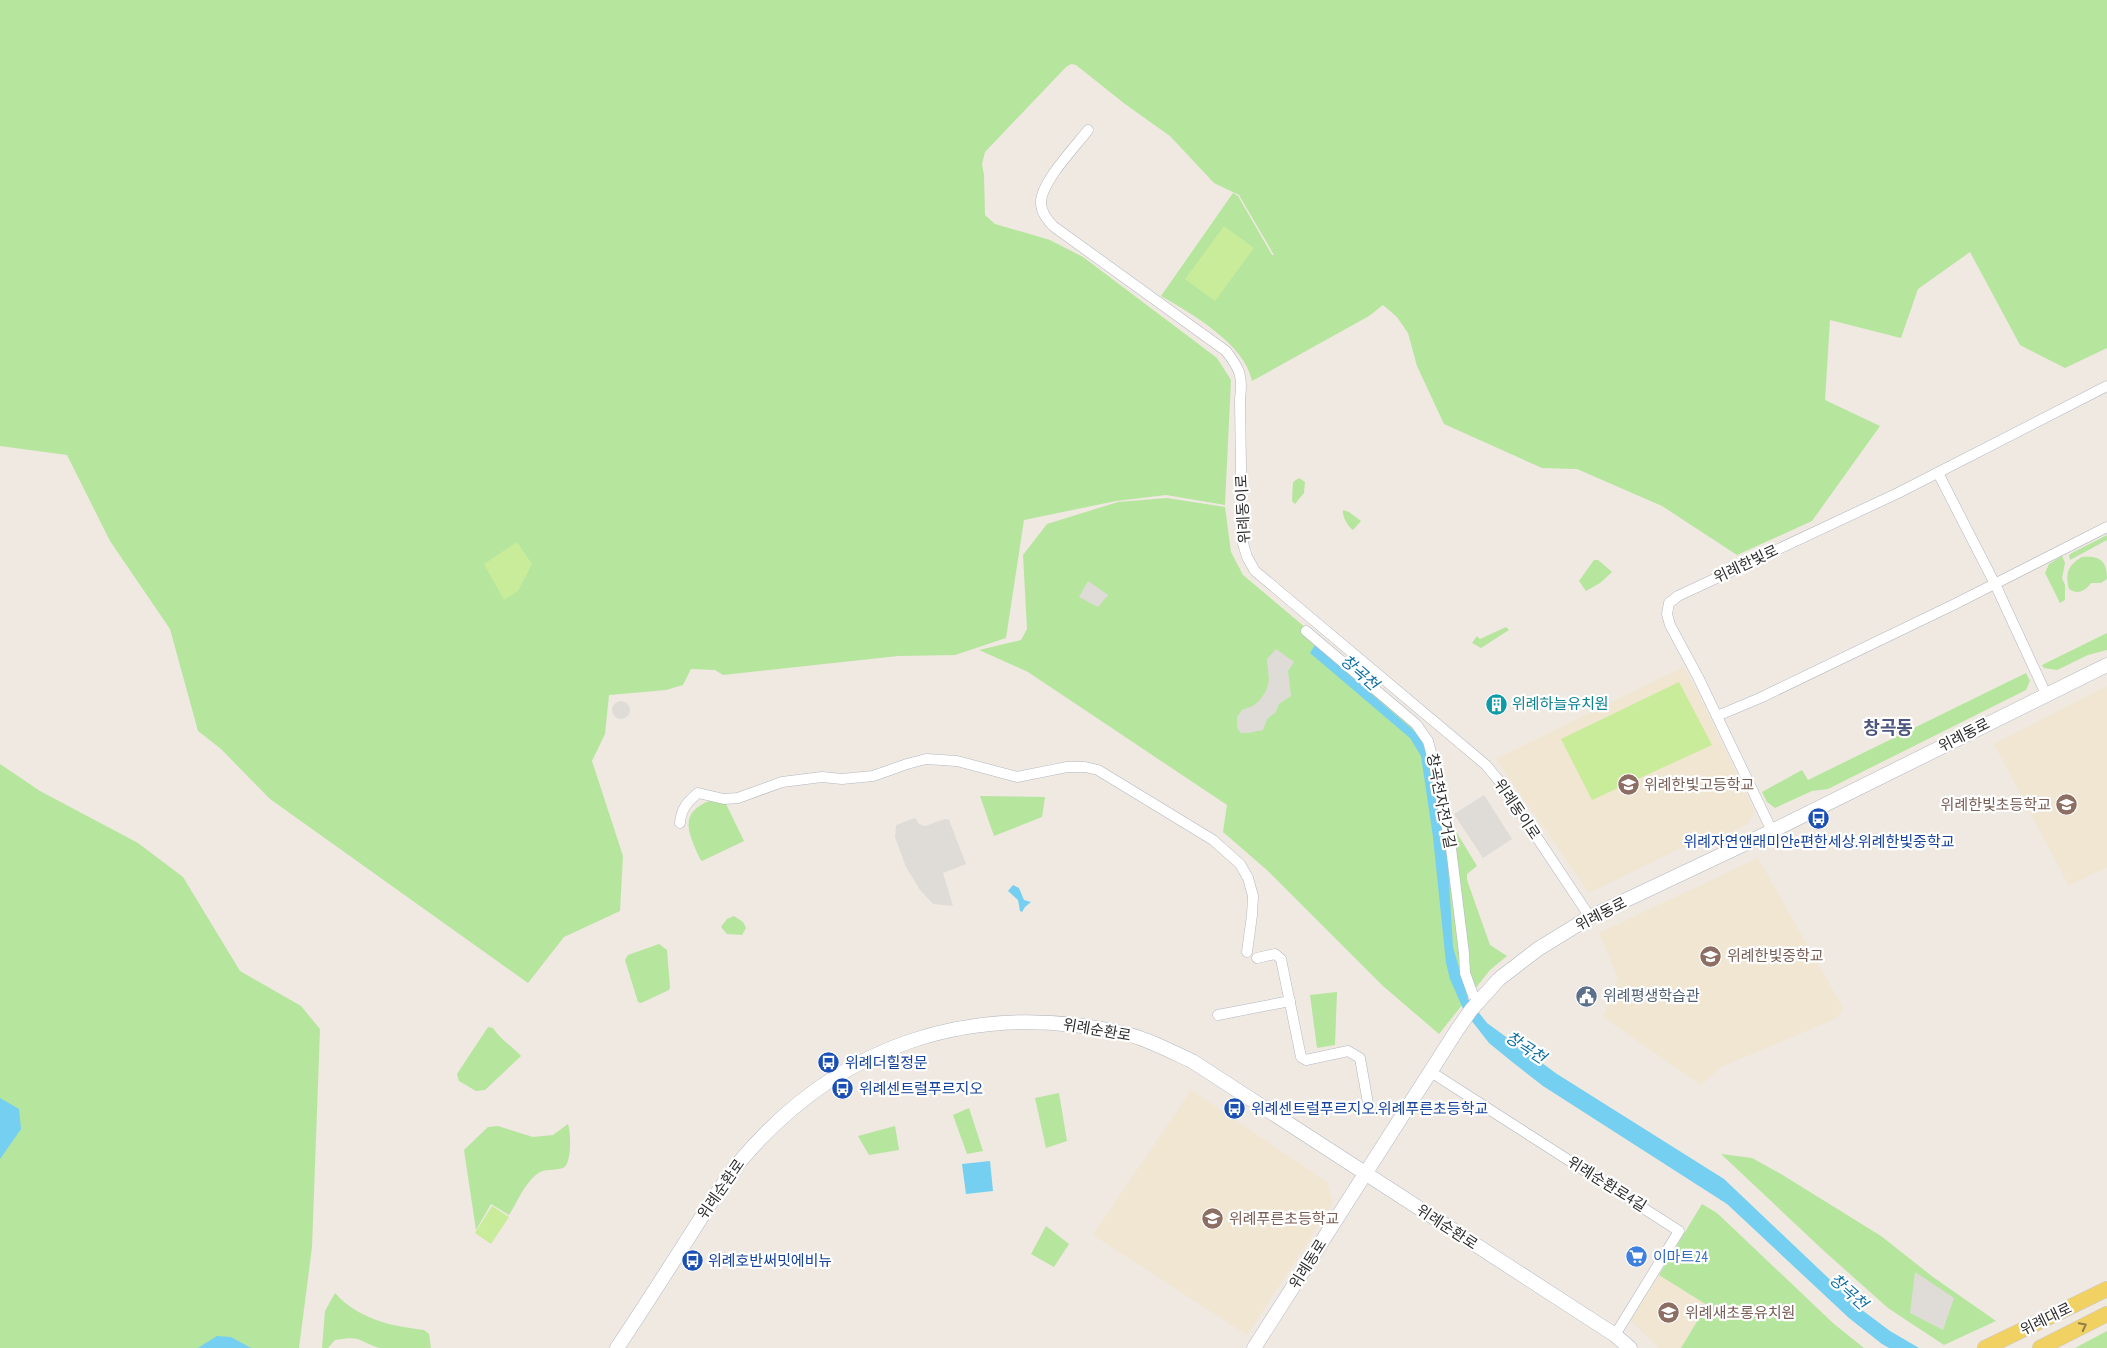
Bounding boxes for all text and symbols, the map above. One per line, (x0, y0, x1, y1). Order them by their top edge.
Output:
street label: 위례동이로 (1231, 474, 1254, 544)
street label: 위례한빛로 (1710, 540, 1781, 587)
water label: 창곡천 (1337, 650, 1385, 696)
building icon: 위례하늘유치원 (1484, 692, 1508, 716)
place label: 위례하늘유치원 (1512, 694, 1609, 713)
street label: 위례동로 (1935, 714, 1993, 756)
district label: 창곡동 (1863, 716, 1913, 739)
street label: 창곡천자전거길 (1423, 752, 1460, 850)
school or university icon: 위례한빛고등학교 (1616, 773, 1640, 797)
street label: 위례동이로 (1490, 775, 1545, 843)
place label: 위례한빛고등학교 (1644, 775, 1754, 794)
school or university icon: 위례한빛초등학교 (2055, 793, 2079, 817)
place label: 위례한빛초등학교 (1941, 795, 2051, 814)
bus stop icon: 위례자연앤래미안e편한세상.위례한빛중학교 (1807, 807, 1831, 831)
place label: 위례자연앤래미안e편한세상.위례한빛중학교 (1683, 832, 1955, 851)
street label: 위례동로 (1572, 893, 1630, 935)
school or university icon: 위례한빛중학교 (1699, 944, 1723, 968)
place label: 위례한빛중학교 (1727, 946, 1824, 965)
public building icon: 위례평생학습관 (1575, 984, 1599, 1008)
place label: 위례평생학습관 (1603, 986, 1700, 1005)
street label: 위례순환로 (1061, 1014, 1133, 1045)
water label: 창곡천 (1502, 1027, 1552, 1069)
bus stop icon: 위례더힐정문 (817, 1051, 841, 1075)
place label: 위례더힐정문 (845, 1053, 928, 1072)
bus stop icon: 위례센트럴푸르지오 (831, 1077, 855, 1101)
place label: 위례센트럴푸르지오 (859, 1079, 983, 1098)
bus stop icon: 위례센트럴푸르지오.위례푸른초등학교 (1223, 1097, 1247, 1121)
place label: 위례센트럴푸르지오.위례푸른초등학교 (1251, 1099, 1488, 1118)
street label: 위례순환로4길 (1564, 1152, 1650, 1215)
street label: 위례순환로 (693, 1155, 748, 1222)
street label: 위례순환로 (1413, 1200, 1481, 1253)
school or university icon: 위례푸른초등학교 (1201, 1207, 1225, 1231)
place label: 위례푸른초등학교 (1229, 1209, 1339, 1228)
street label: 위례동로 (1285, 1235, 1330, 1292)
supermarket icon: 이마트24 (1625, 1245, 1649, 1269)
place label: 이마트24 (1653, 1247, 1708, 1266)
bus stop icon: 위례호반써밋에비뉴 (680, 1249, 704, 1273)
place label: 위례호반써밋에비뉴 (708, 1251, 832, 1270)
water label: 창곡천 (1826, 1269, 1874, 1315)
street label: 위례대로 (2017, 1298, 2075, 1339)
school or university icon: 위례새초롱유치원 (1657, 1301, 1681, 1325)
place label: 위례새초롱유치원 (1685, 1303, 1795, 1322)
one-way arrow (2078, 1322, 2087, 1332)

